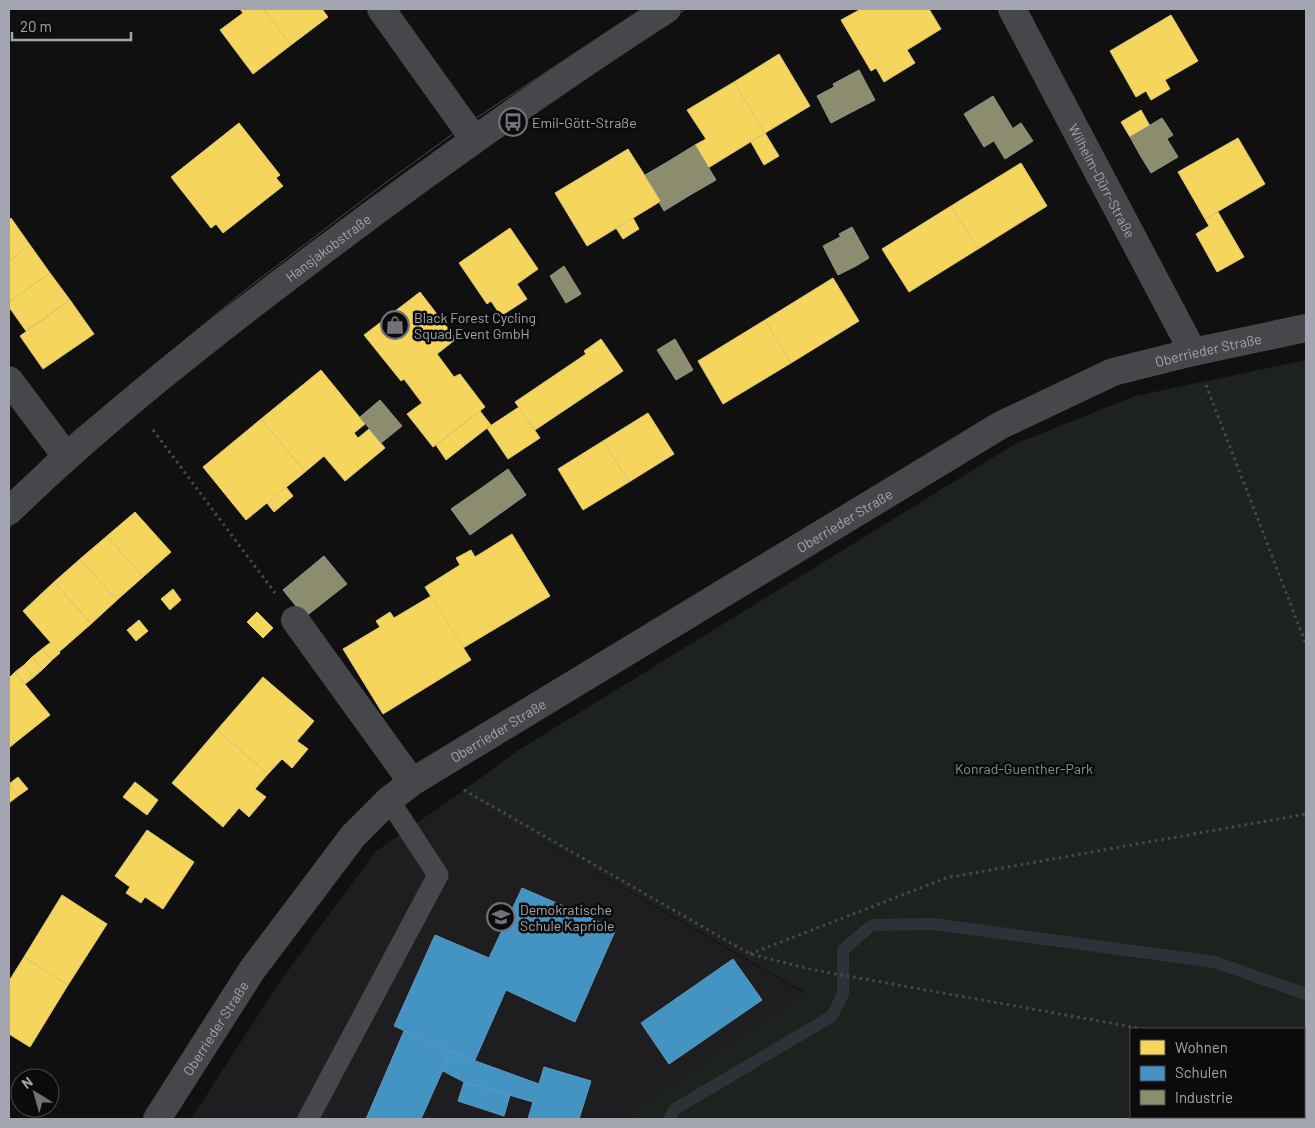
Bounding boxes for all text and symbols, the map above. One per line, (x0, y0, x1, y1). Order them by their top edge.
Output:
scale bar (12, 10, 131, 42)
text: 20 m (20, 17, 52, 35)
bus stop icon: Emil-Gött-Straße (498, 107, 528, 137)
place label: Emil-Gött-Straße (532, 114, 637, 131)
street label: Wilhelm-Dürr-Straße (1065, 121, 1140, 241)
street label: Hansjakobstraße (282, 210, 374, 285)
place label: Black Forest Cycling Squad Event GmbH (414, 309, 536, 342)
shop icon: Black Forest Cycling Squad Event GmbH (380, 310, 410, 340)
street label: Oberrieder Straße (1153, 329, 1263, 370)
street label: Oberrieder Straße (793, 485, 895, 556)
street label: Oberrieder Straße (447, 694, 549, 765)
park label: Konrad-Guenther-Park (955, 760, 1093, 777)
place label: Demokratische Schule Kapriole (520, 901, 614, 934)
school or university icon: Demokratische Schule Kapriole (486, 902, 516, 932)
street label: Oberrieder Straße (179, 977, 251, 1078)
legend (1130, 1028, 1305, 1118)
text: Wohnen (1175, 1038, 1228, 1056)
text: Schulen (1175, 1063, 1227, 1081)
north arrow (10, 1068, 60, 1118)
text: N (18, 1073, 36, 1092)
text: Industrie (1175, 1088, 1233, 1106)

